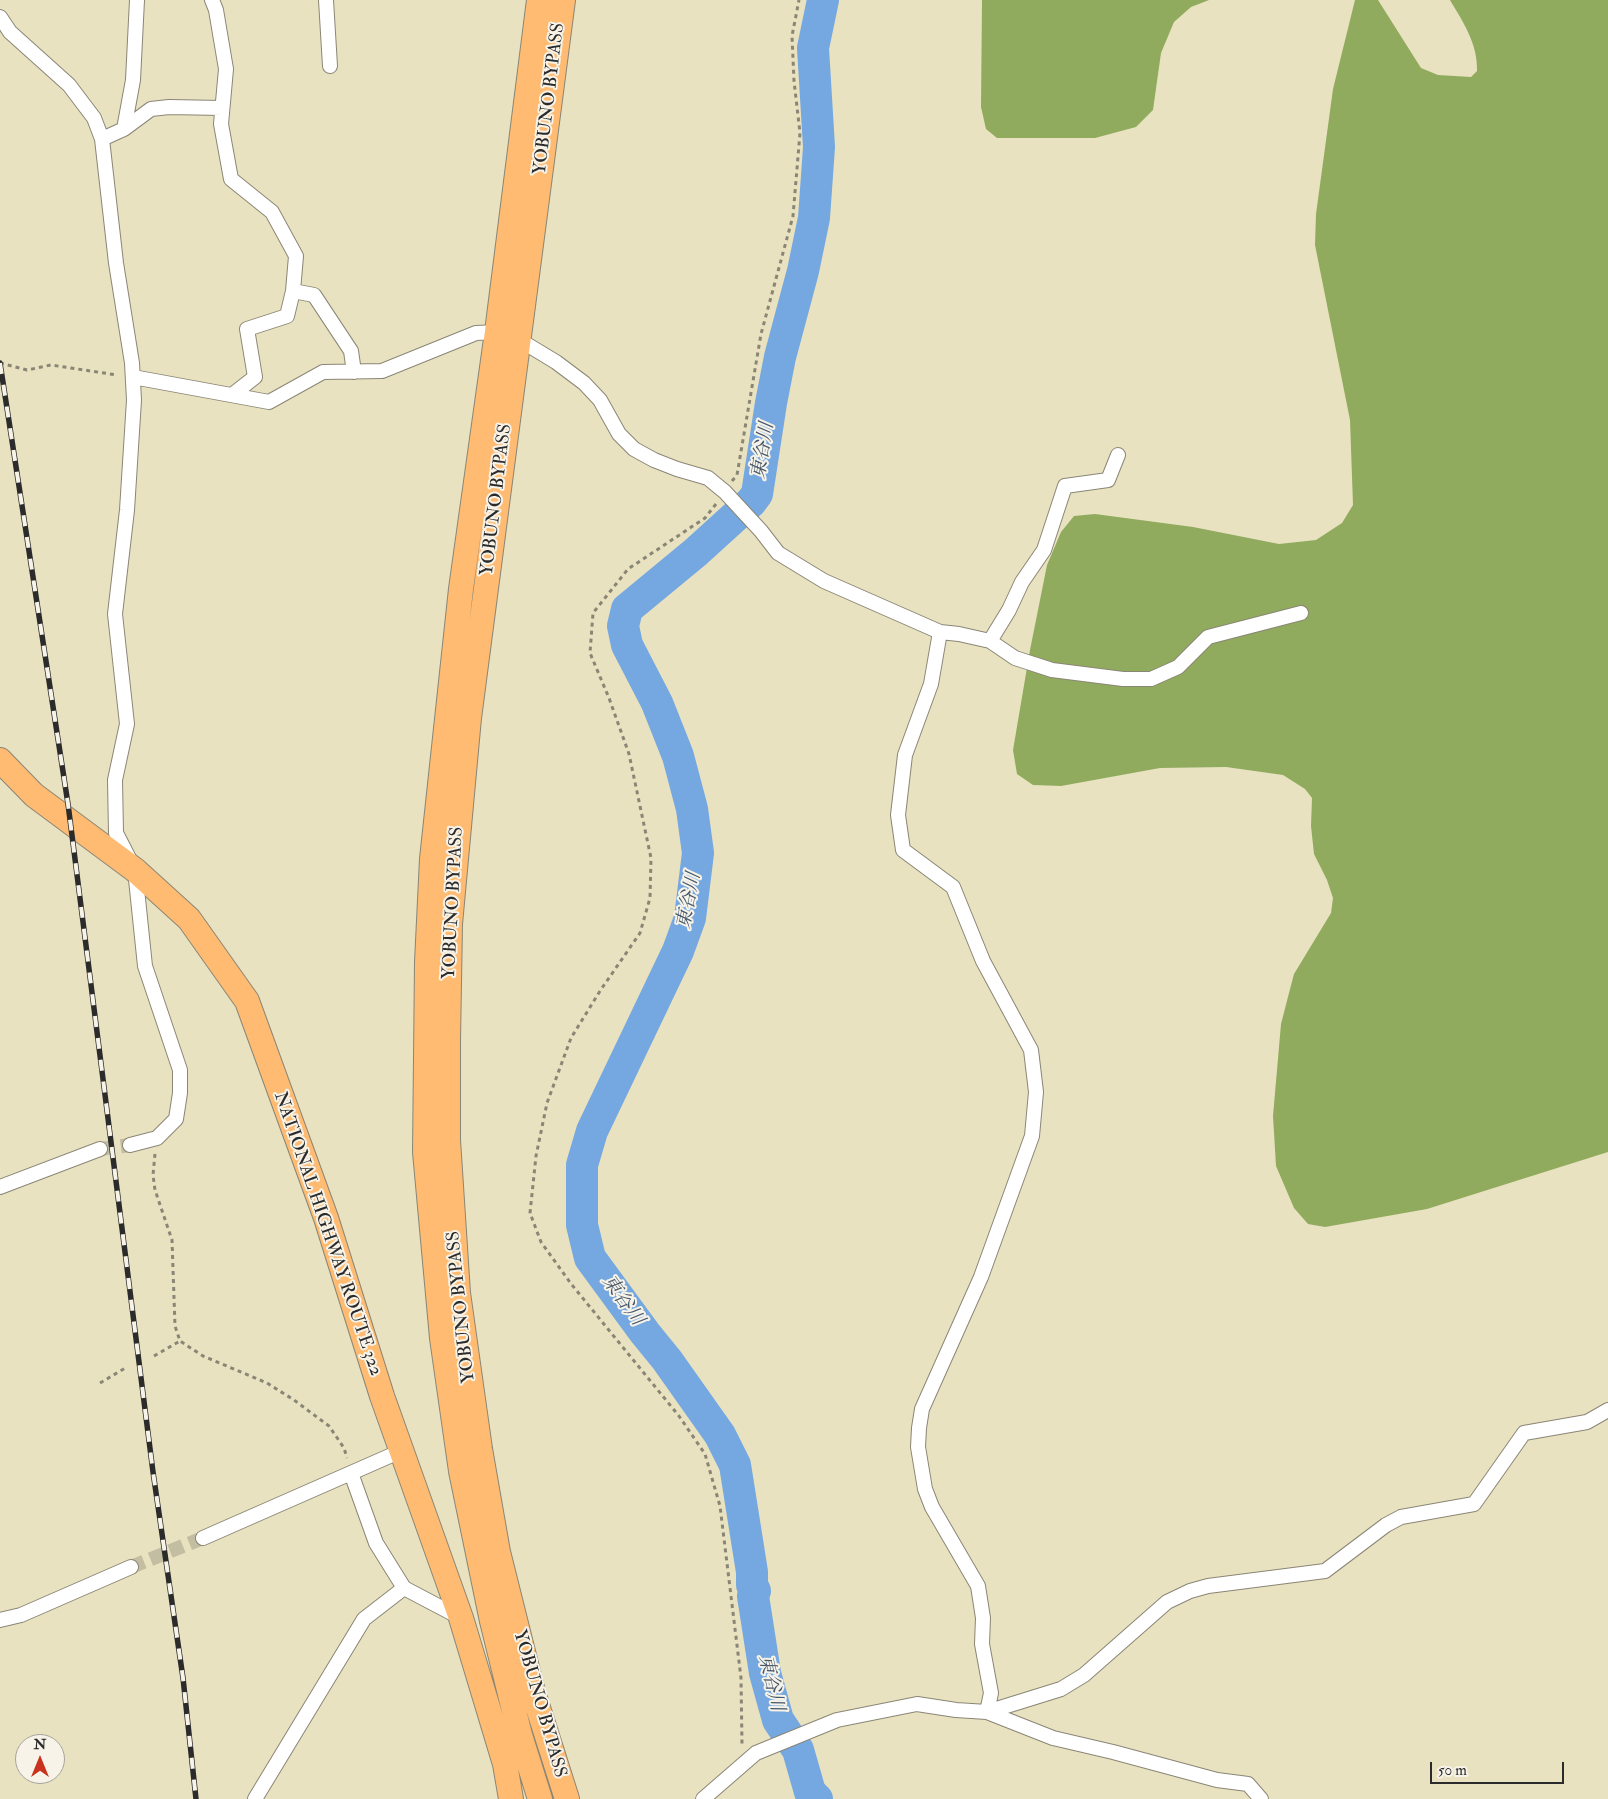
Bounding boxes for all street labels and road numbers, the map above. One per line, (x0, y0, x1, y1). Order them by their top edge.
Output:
street label: YOBUNO BYPASS (530, 22, 570, 176)
street label: YOBUNO BYPASS (477, 423, 517, 577)
street label: YOBUNO BYPASS (439, 826, 469, 980)
street label: NATIONAL HIGHWAY ROUTE 322 (268, 1089, 386, 1379)
street label: YOBUNO BYPASS (443, 1230, 481, 1384)
street label: YOBUNO BYPASS (508, 1628, 570, 1780)

